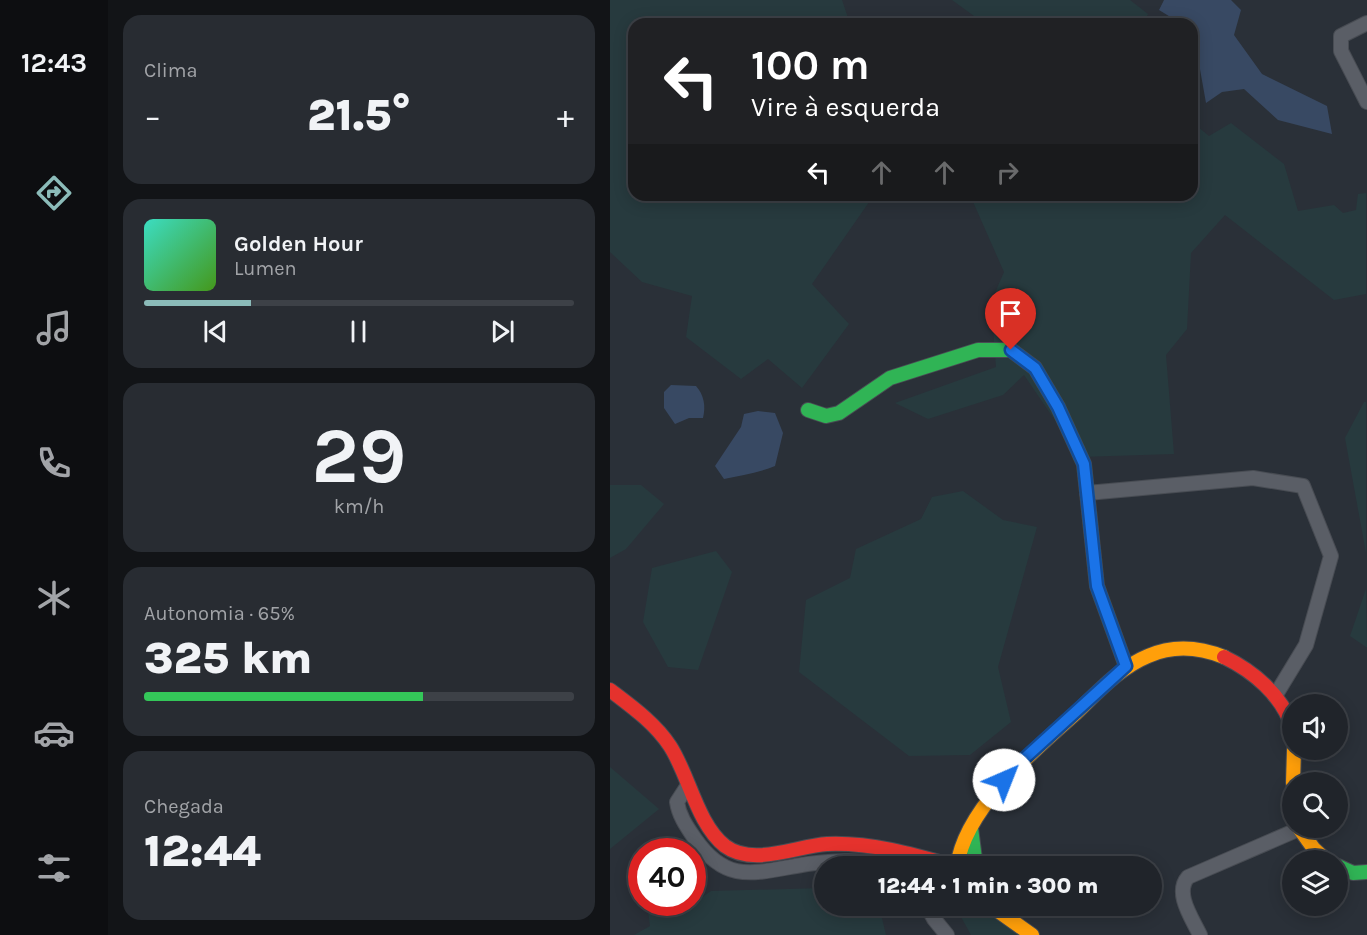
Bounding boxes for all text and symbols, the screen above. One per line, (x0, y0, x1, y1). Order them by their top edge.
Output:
text: 100 m (751, 40, 870, 90)
icon: left (652, 42, 730, 120)
text: 12:43 (21, 47, 87, 79)
text: Clima (144, 59, 198, 82)
text: 21.5° (307, 89, 411, 141)
text: Vire à esquerda (751, 91, 940, 123)
text: − (144, 97, 161, 135)
text: + (557, 97, 574, 135)
icon: left (802, 156, 835, 189)
icon: ahead (865, 156, 898, 189)
icon: ahead (928, 156, 961, 189)
icon: right (991, 156, 1024, 189)
icon: directions (33, 172, 75, 214)
text: Golden Hour (234, 231, 363, 257)
text: Lumen (234, 257, 297, 280)
pin (985, 288, 1036, 350)
icon: arrive (994, 297, 1027, 330)
icon: music (33, 307, 75, 349)
icon: previous (199, 315, 232, 348)
icon: pause (342, 315, 375, 348)
icon: next (486, 315, 519, 348)
text: 29 (312, 410, 406, 502)
icon: phone (33, 442, 75, 484)
text: km/h (334, 495, 384, 518)
icon: climate (33, 577, 75, 619)
text: Autonomia · 65% (144, 602, 295, 625)
text: 325 km (144, 632, 312, 684)
map controls (1282, 694, 1348, 916)
button: sound (1282, 694, 1348, 760)
icon: car (33, 712, 75, 754)
position arrow (972, 748, 1036, 812)
button: search (1282, 772, 1348, 838)
text: Chegada (144, 795, 224, 818)
text: 12:44 (144, 825, 261, 877)
speed limit sign: 40 (628, 838, 706, 916)
icon: filters (33, 847, 75, 889)
button: layers (1282, 850, 1348, 916)
text: 12:44 · 1 min · 300 m (878, 873, 1098, 899)

